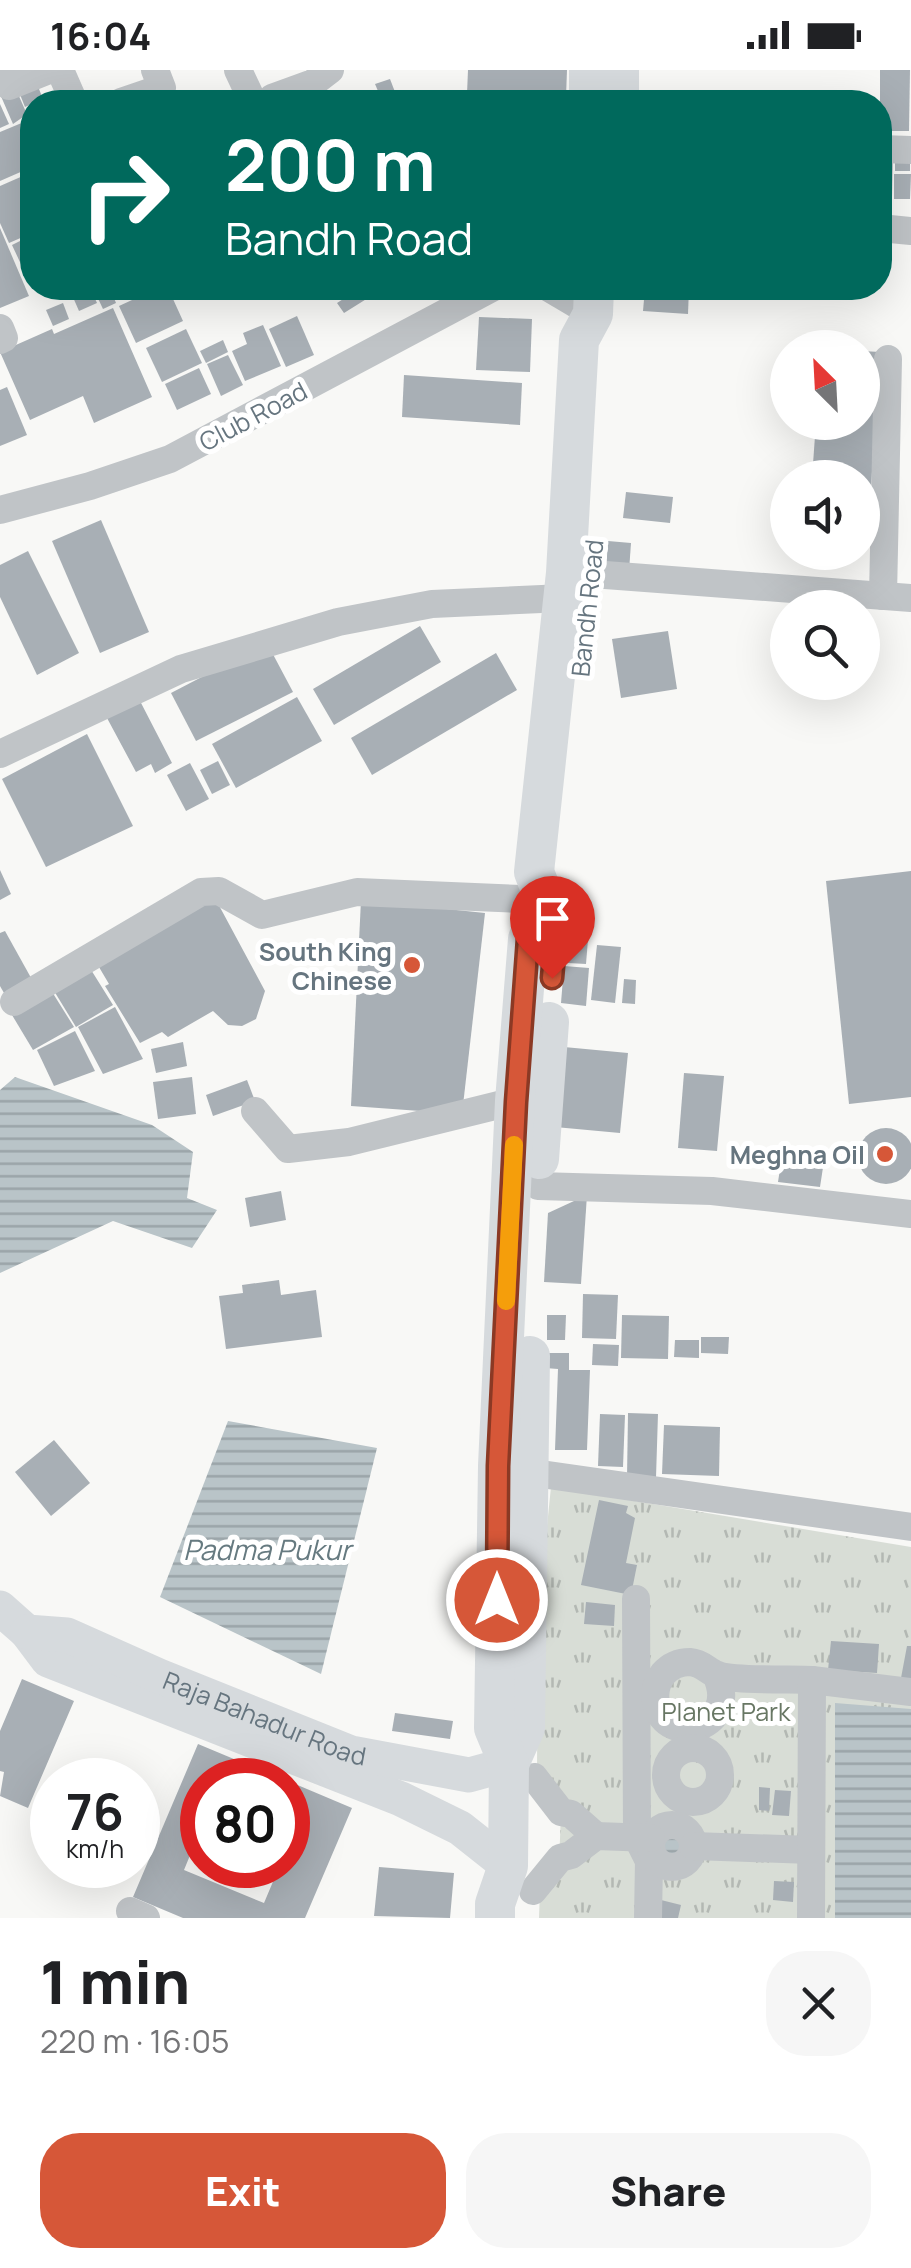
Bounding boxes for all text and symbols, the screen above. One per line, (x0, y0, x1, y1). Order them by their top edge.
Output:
text: 16:04 (50, 9, 151, 61)
text: 200 m (225, 116, 436, 212)
icon: right (60, 130, 190, 260)
text: Bandh Road (225, 207, 473, 269)
north arrow (770, 330, 880, 440)
map controls (770, 330, 880, 700)
street label: Club Road (193, 373, 313, 459)
button: sound (770, 460, 880, 570)
street label: Bandh Road (562, 538, 612, 678)
button: search (770, 590, 880, 700)
pin (510, 876, 595, 979)
icon: arrive (525, 891, 580, 946)
place label: South King Chinese (259, 934, 392, 998)
marker: South King Chinese (401, 954, 423, 976)
place label: Meghna Oil (730, 1137, 865, 1172)
marker: Meghna Oil (874, 1143, 896, 1165)
water label: Padma Pukur (183, 1530, 355, 1568)
position arrow (445, 1548, 549, 1652)
street label: Raja Bahadur Road (158, 1662, 369, 1773)
park label: Planet Park (661, 1694, 791, 1729)
speed limit sign: 80 (180, 1758, 310, 1888)
text: 76 (66, 1777, 124, 1845)
text: km/h (66, 1831, 124, 1866)
text: 1 min (40, 1940, 190, 2022)
button: close (766, 1951, 871, 2056)
text: 220 m · 16:05 (40, 2019, 230, 2063)
button: Exit (40, 2133, 446, 2248)
button: Share (466, 2133, 871, 2248)

